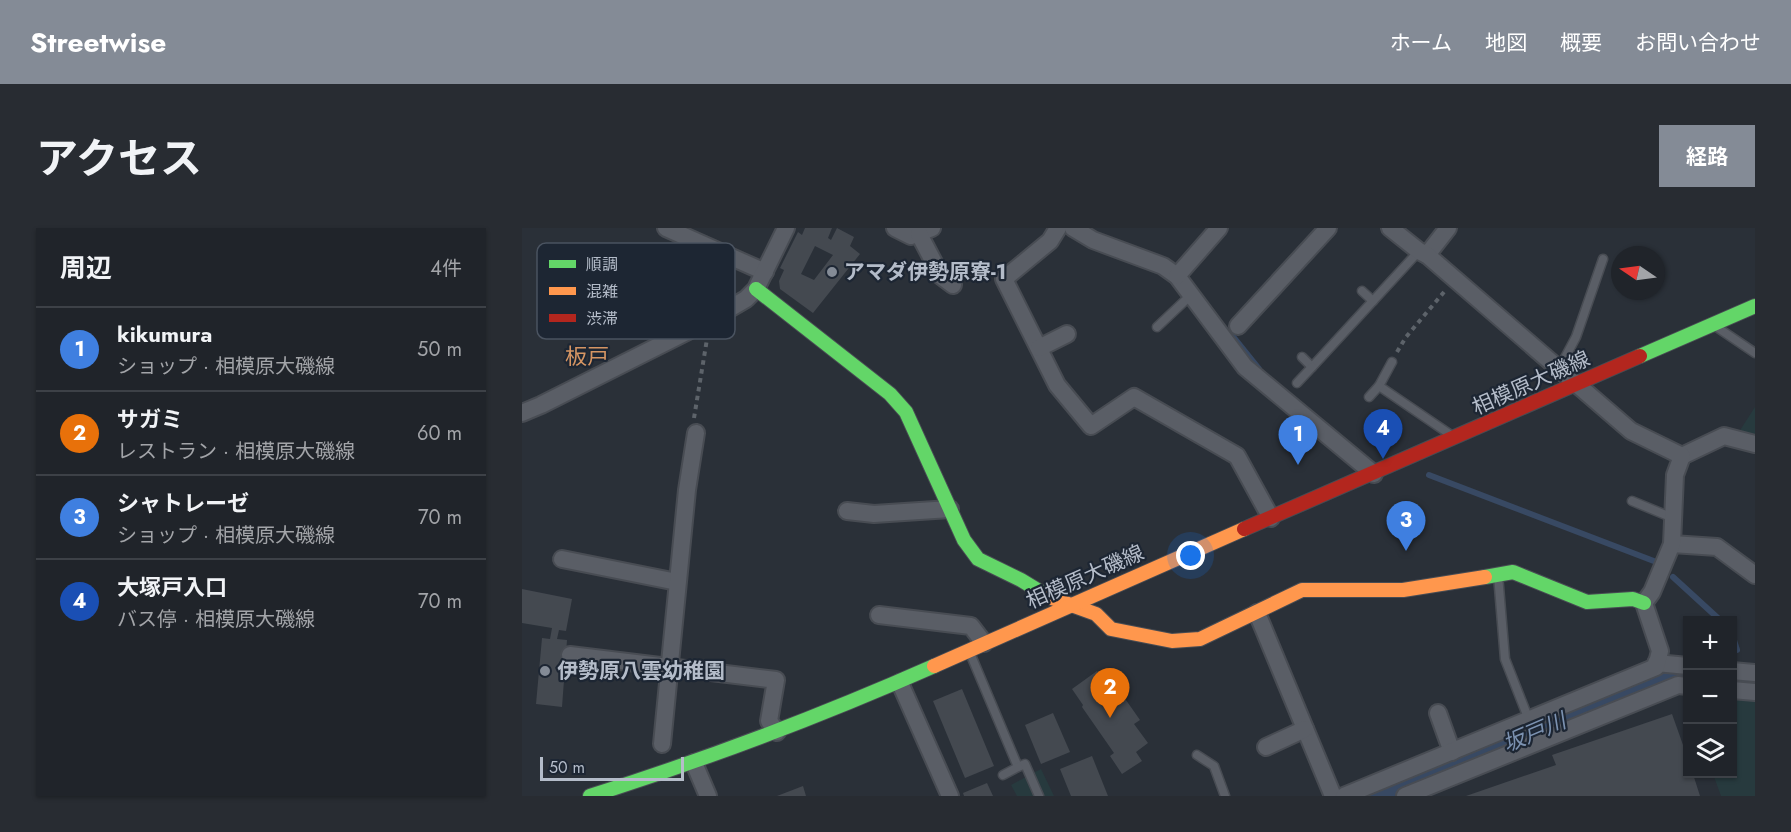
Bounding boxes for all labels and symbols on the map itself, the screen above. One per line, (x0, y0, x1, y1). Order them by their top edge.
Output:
legend (537, 243, 735, 339)
north arrow (1611, 246, 1665, 300)
text: 順調 (586, 253, 618, 276)
place label: アマダ伊勢原寮-1 (844, 257, 1006, 287)
marker: アマダ伊勢原寮-1 (825, 265, 839, 279)
text: 混雑 (586, 280, 618, 303)
text: 渋滞 (586, 307, 618, 330)
district label: 板戸 (565, 340, 609, 372)
street label: 相模原大磯線 (1467, 344, 1595, 422)
pin: 4 (1364, 410, 1402, 459)
pin: 1 (1278, 416, 1318, 465)
pin: 3 (1386, 502, 1426, 551)
street label: 相模原大磯線 (1021, 538, 1149, 616)
your location (1176, 541, 1205, 570)
place label: 伊勢原八雲幼稚園 (557, 656, 725, 686)
marker: 伊勢原八雲幼稚園 (538, 664, 552, 678)
pin: 2 (1090, 668, 1130, 718)
water label: 坂戸川 (1497, 704, 1572, 760)
scale bar (540, 754, 684, 782)

